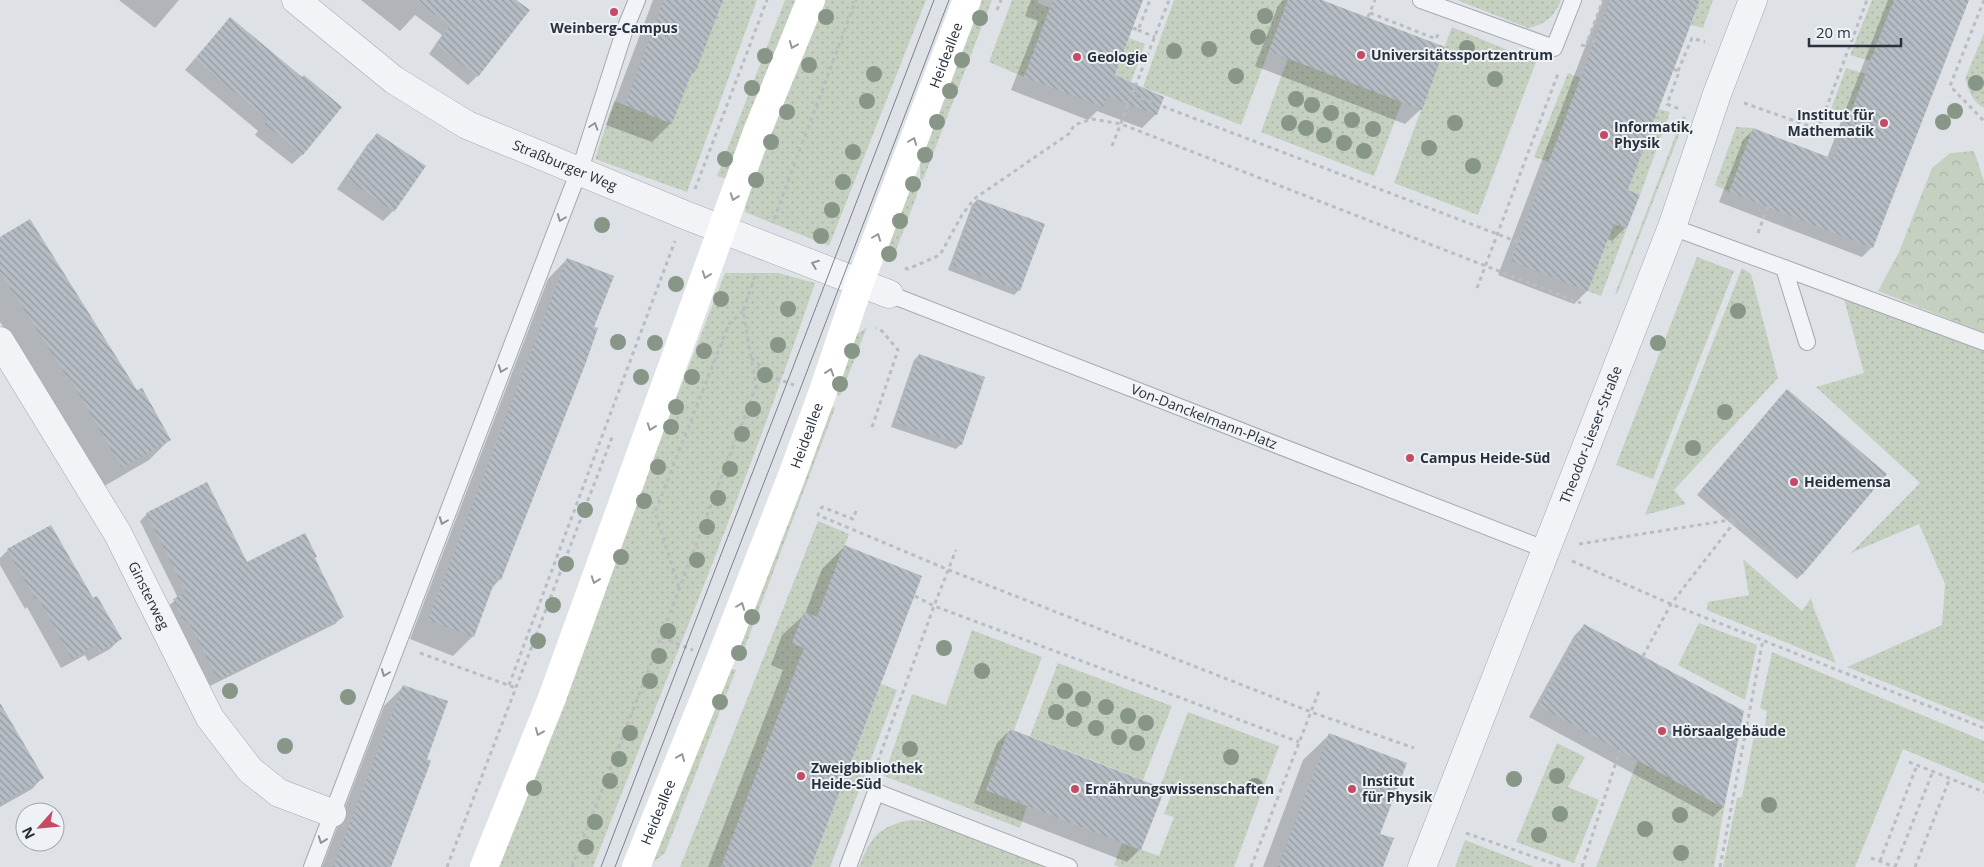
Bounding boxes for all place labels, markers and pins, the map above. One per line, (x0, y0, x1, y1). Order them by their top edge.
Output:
marker: Weinberg-Campus (608, 6, 620, 18)
place label: Weinberg-Campus (550, 18, 678, 37)
place label: Universitätssportzentrum (1371, 45, 1553, 64)
place label: Geologie (1087, 47, 1147, 66)
marker: Universitätssportzentrum (1355, 49, 1367, 61)
marker: Geologie (1071, 51, 1083, 63)
place label: Institut für Mathematik (1788, 105, 1875, 140)
place label: Informatik, Physik (1614, 117, 1694, 152)
marker: Institut für Mathematik (1878, 117, 1890, 129)
marker: Informatik, Physik (1598, 129, 1610, 141)
place label: Campus Heide-Süd (1420, 448, 1550, 467)
marker: Campus Heide-Süd (1404, 452, 1416, 464)
place label: Heidemensa (1804, 472, 1891, 491)
marker: Heidemensa (1788, 476, 1800, 488)
place label: Hörsaalgebäude (1672, 721, 1786, 740)
marker: Hörsaalgebäude (1656, 725, 1668, 737)
place label: Zweigbibliothek Heide-Süd (811, 758, 923, 793)
marker: Zweigbibliothek Heide-Süd (795, 770, 807, 782)
place label: Institut für Physik (1362, 771, 1433, 806)
place label: Ernährungswissenschaften (1085, 779, 1274, 798)
marker: Ernährungswissenschaften (1069, 783, 1081, 795)
marker: Institut für Physik (1346, 783, 1358, 795)

